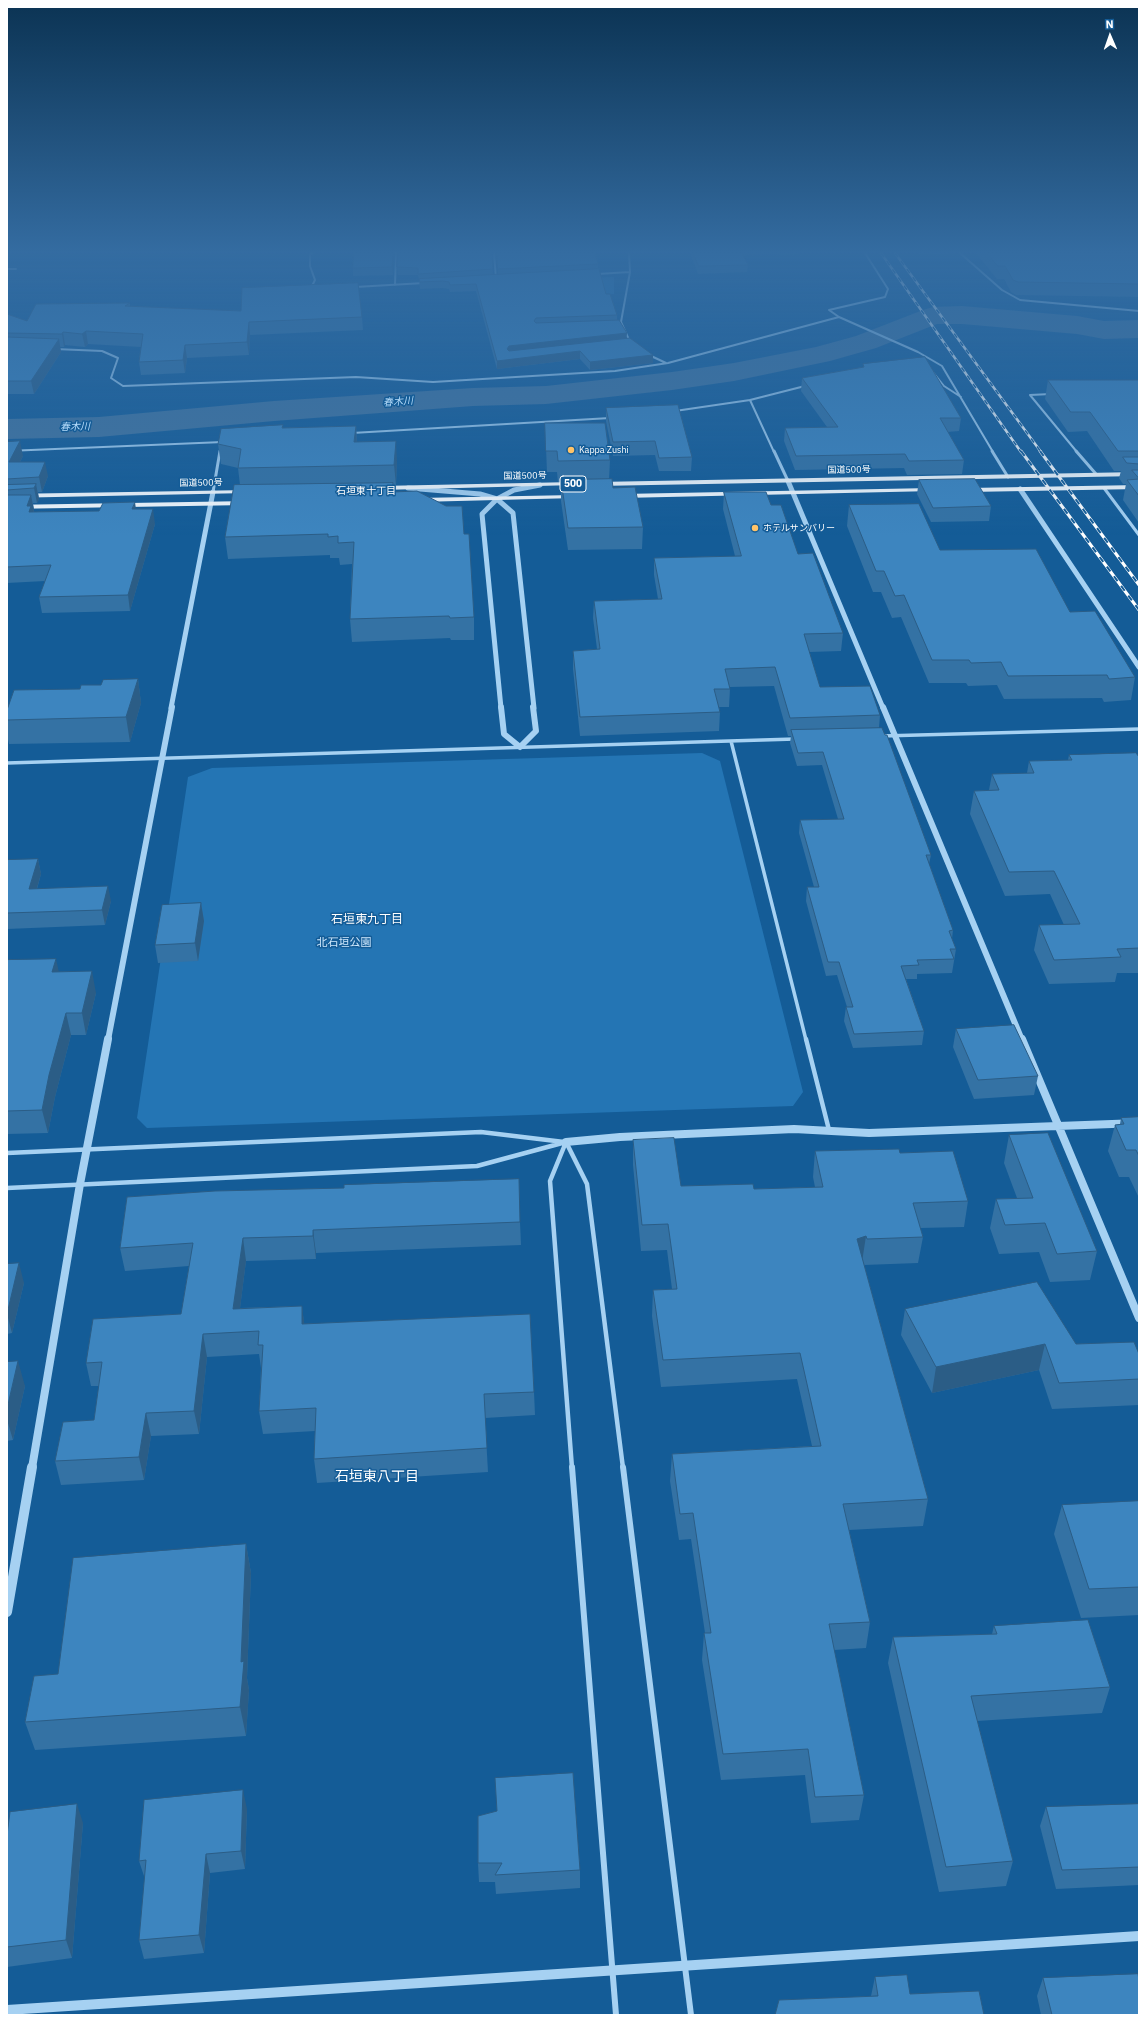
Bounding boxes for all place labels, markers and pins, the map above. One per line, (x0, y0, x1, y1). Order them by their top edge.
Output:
marker: Kappa Zushi (566, 445, 576, 455)
place label: Kappa Zushi (579, 445, 629, 455)
marker: ホテルサンバリー (750, 523, 760, 533)
place label: ホテルサンバリー (763, 523, 835, 533)

